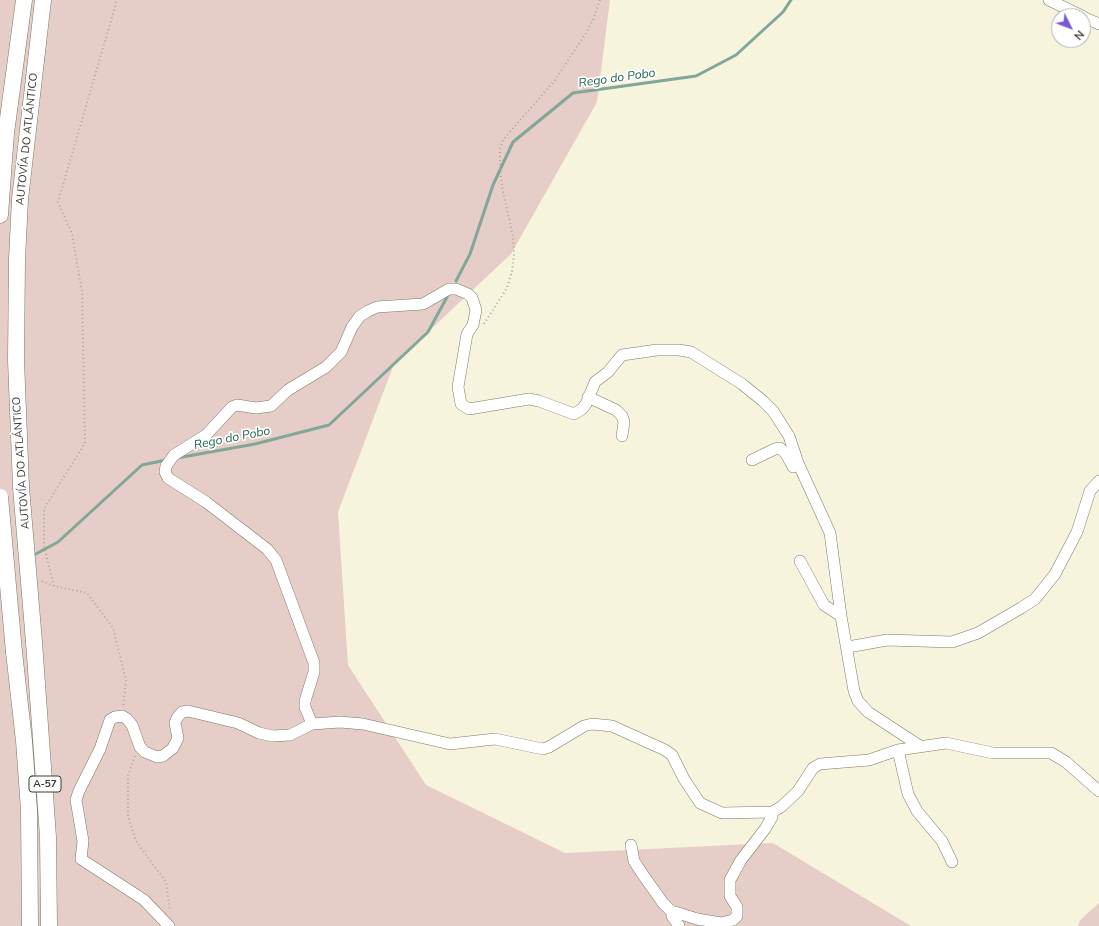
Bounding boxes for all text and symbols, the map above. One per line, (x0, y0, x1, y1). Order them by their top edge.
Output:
north arrow (1051, 8, 1091, 48)
text: N (1071, 28, 1087, 43)
water label: Rego do Pobo (578, 65, 656, 91)
street label: AUTOVÍA DO ATLÁNTICO (13, 72, 41, 206)
street label: AUTOVÍA DO ATLÁNTICO (10, 396, 32, 530)
water label: Rego do Pobo (193, 424, 271, 452)
road number: A-57 (29, 776, 61, 792)

